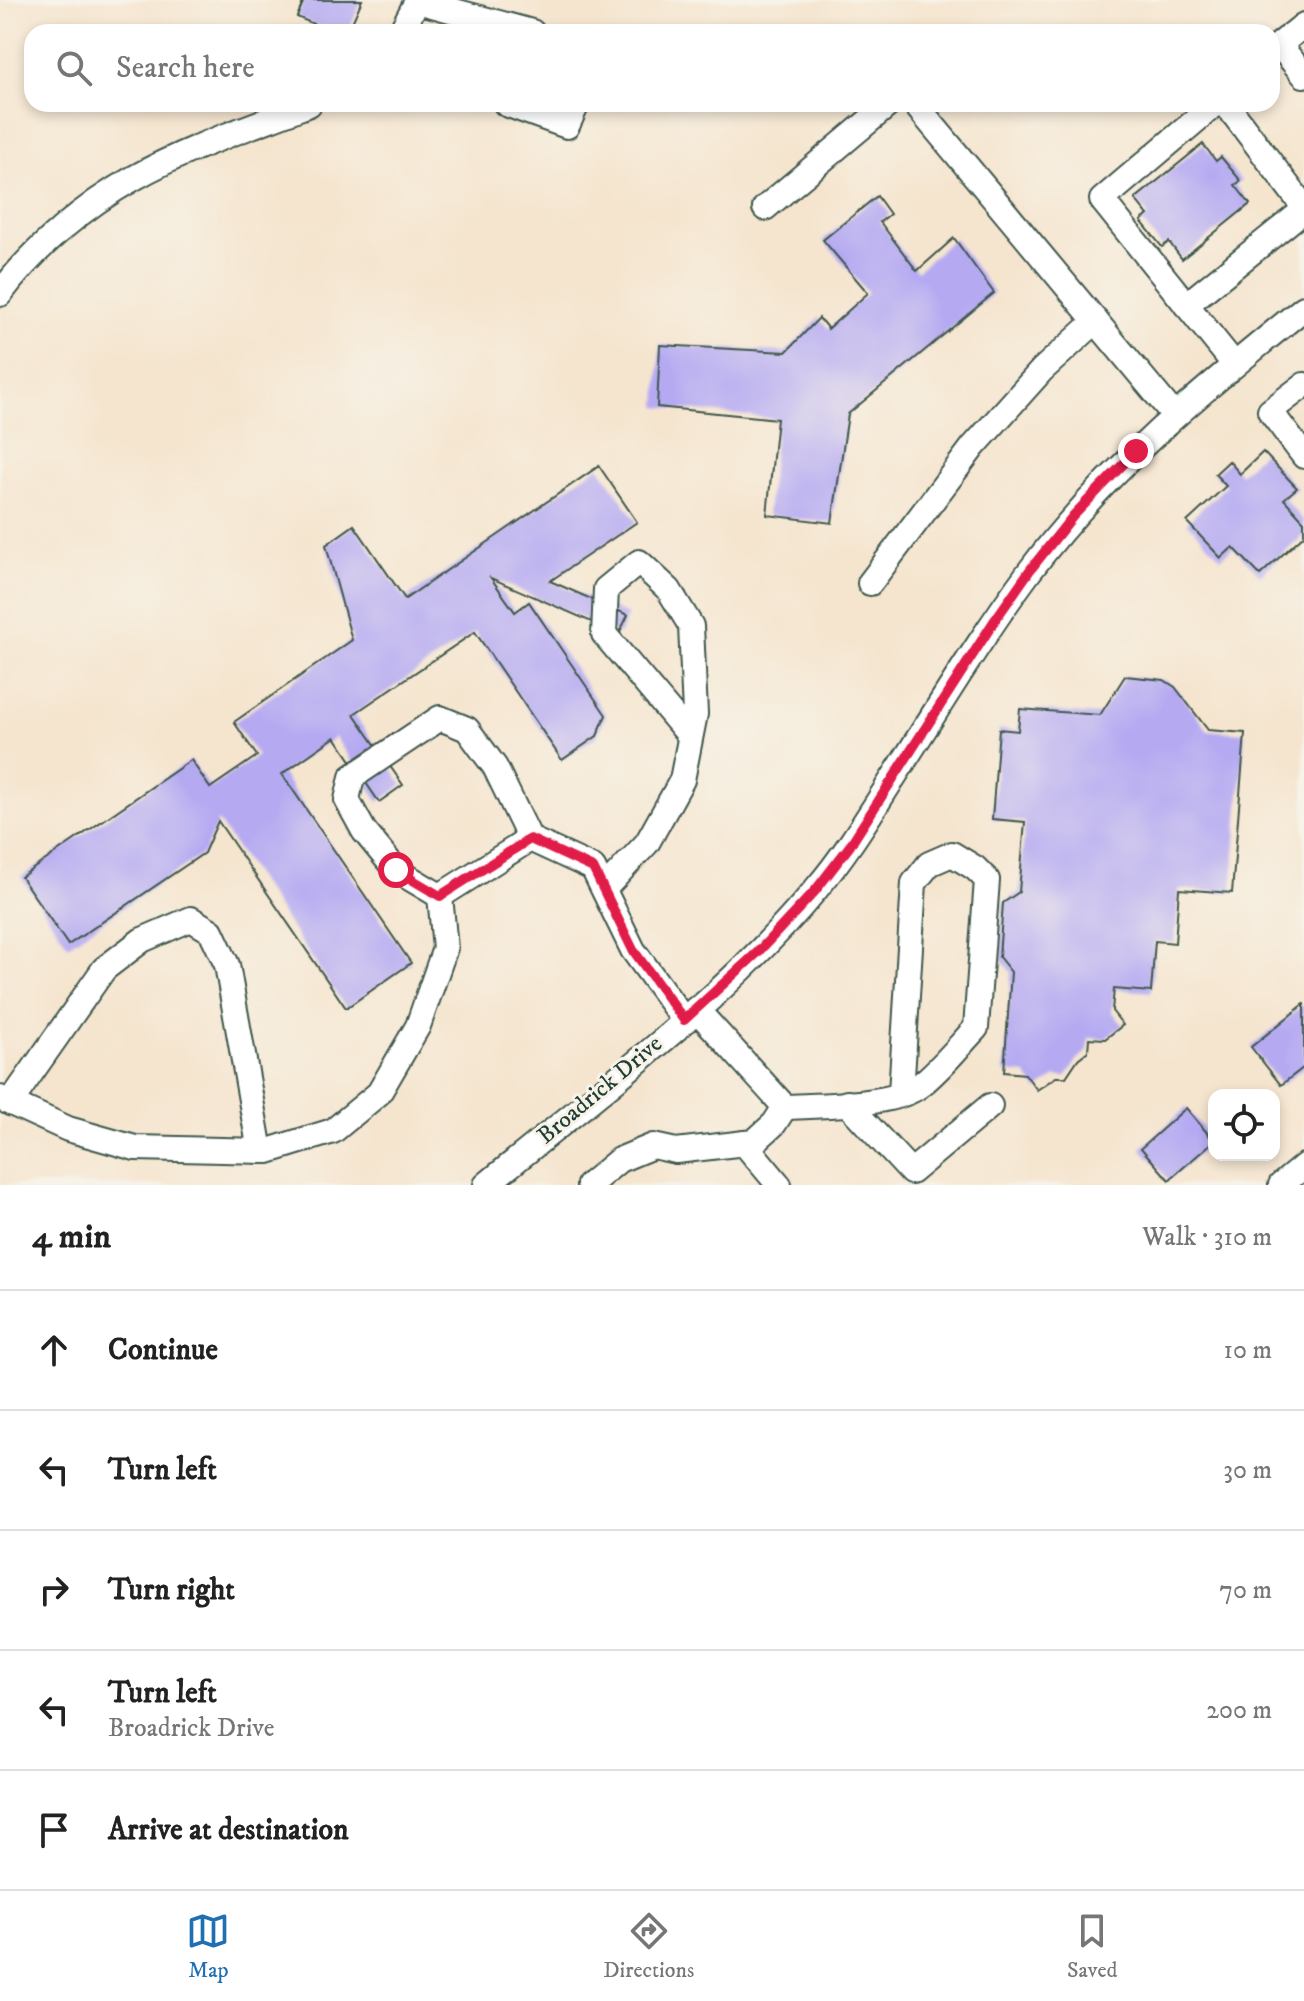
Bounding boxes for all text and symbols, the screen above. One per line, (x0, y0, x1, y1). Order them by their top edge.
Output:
search box (24, 24, 1280, 112)
icon: search (52, 46, 96, 90)
text: Search here (116, 50, 255, 87)
route end (1118, 433, 1154, 469)
route start (378, 852, 414, 888)
street label: Broadrick Drive (531, 1029, 669, 1151)
map controls (1208, 1089, 1280, 1161)
button: locate (1208, 1089, 1280, 1161)
text: 4 min (32, 1216, 111, 1258)
text: Walk · 310 m (1142, 1221, 1272, 1254)
icon: ahead (32, 1328, 76, 1372)
text: Continue (108, 1332, 218, 1369)
text: 10 m (1223, 1334, 1272, 1367)
icon: left (32, 1448, 76, 1492)
text: Turn left (108, 1452, 217, 1489)
text: 30 m (1223, 1454, 1272, 1487)
icon: right (32, 1568, 76, 1612)
text: Turn right (108, 1572, 235, 1609)
text: 70 m (1219, 1574, 1272, 1607)
text: Turn left (108, 1675, 217, 1712)
icon: left (32, 1688, 76, 1732)
text: 200 m (1206, 1694, 1272, 1727)
text: Broadrick Drive (108, 1712, 275, 1745)
icon: arrive (32, 1808, 76, 1852)
text: Arrive at destination (108, 1812, 349, 1849)
tab: Map (186, 1909, 230, 1984)
tab: Directions (603, 1909, 694, 1984)
tab: Saved (1067, 1909, 1118, 1984)

